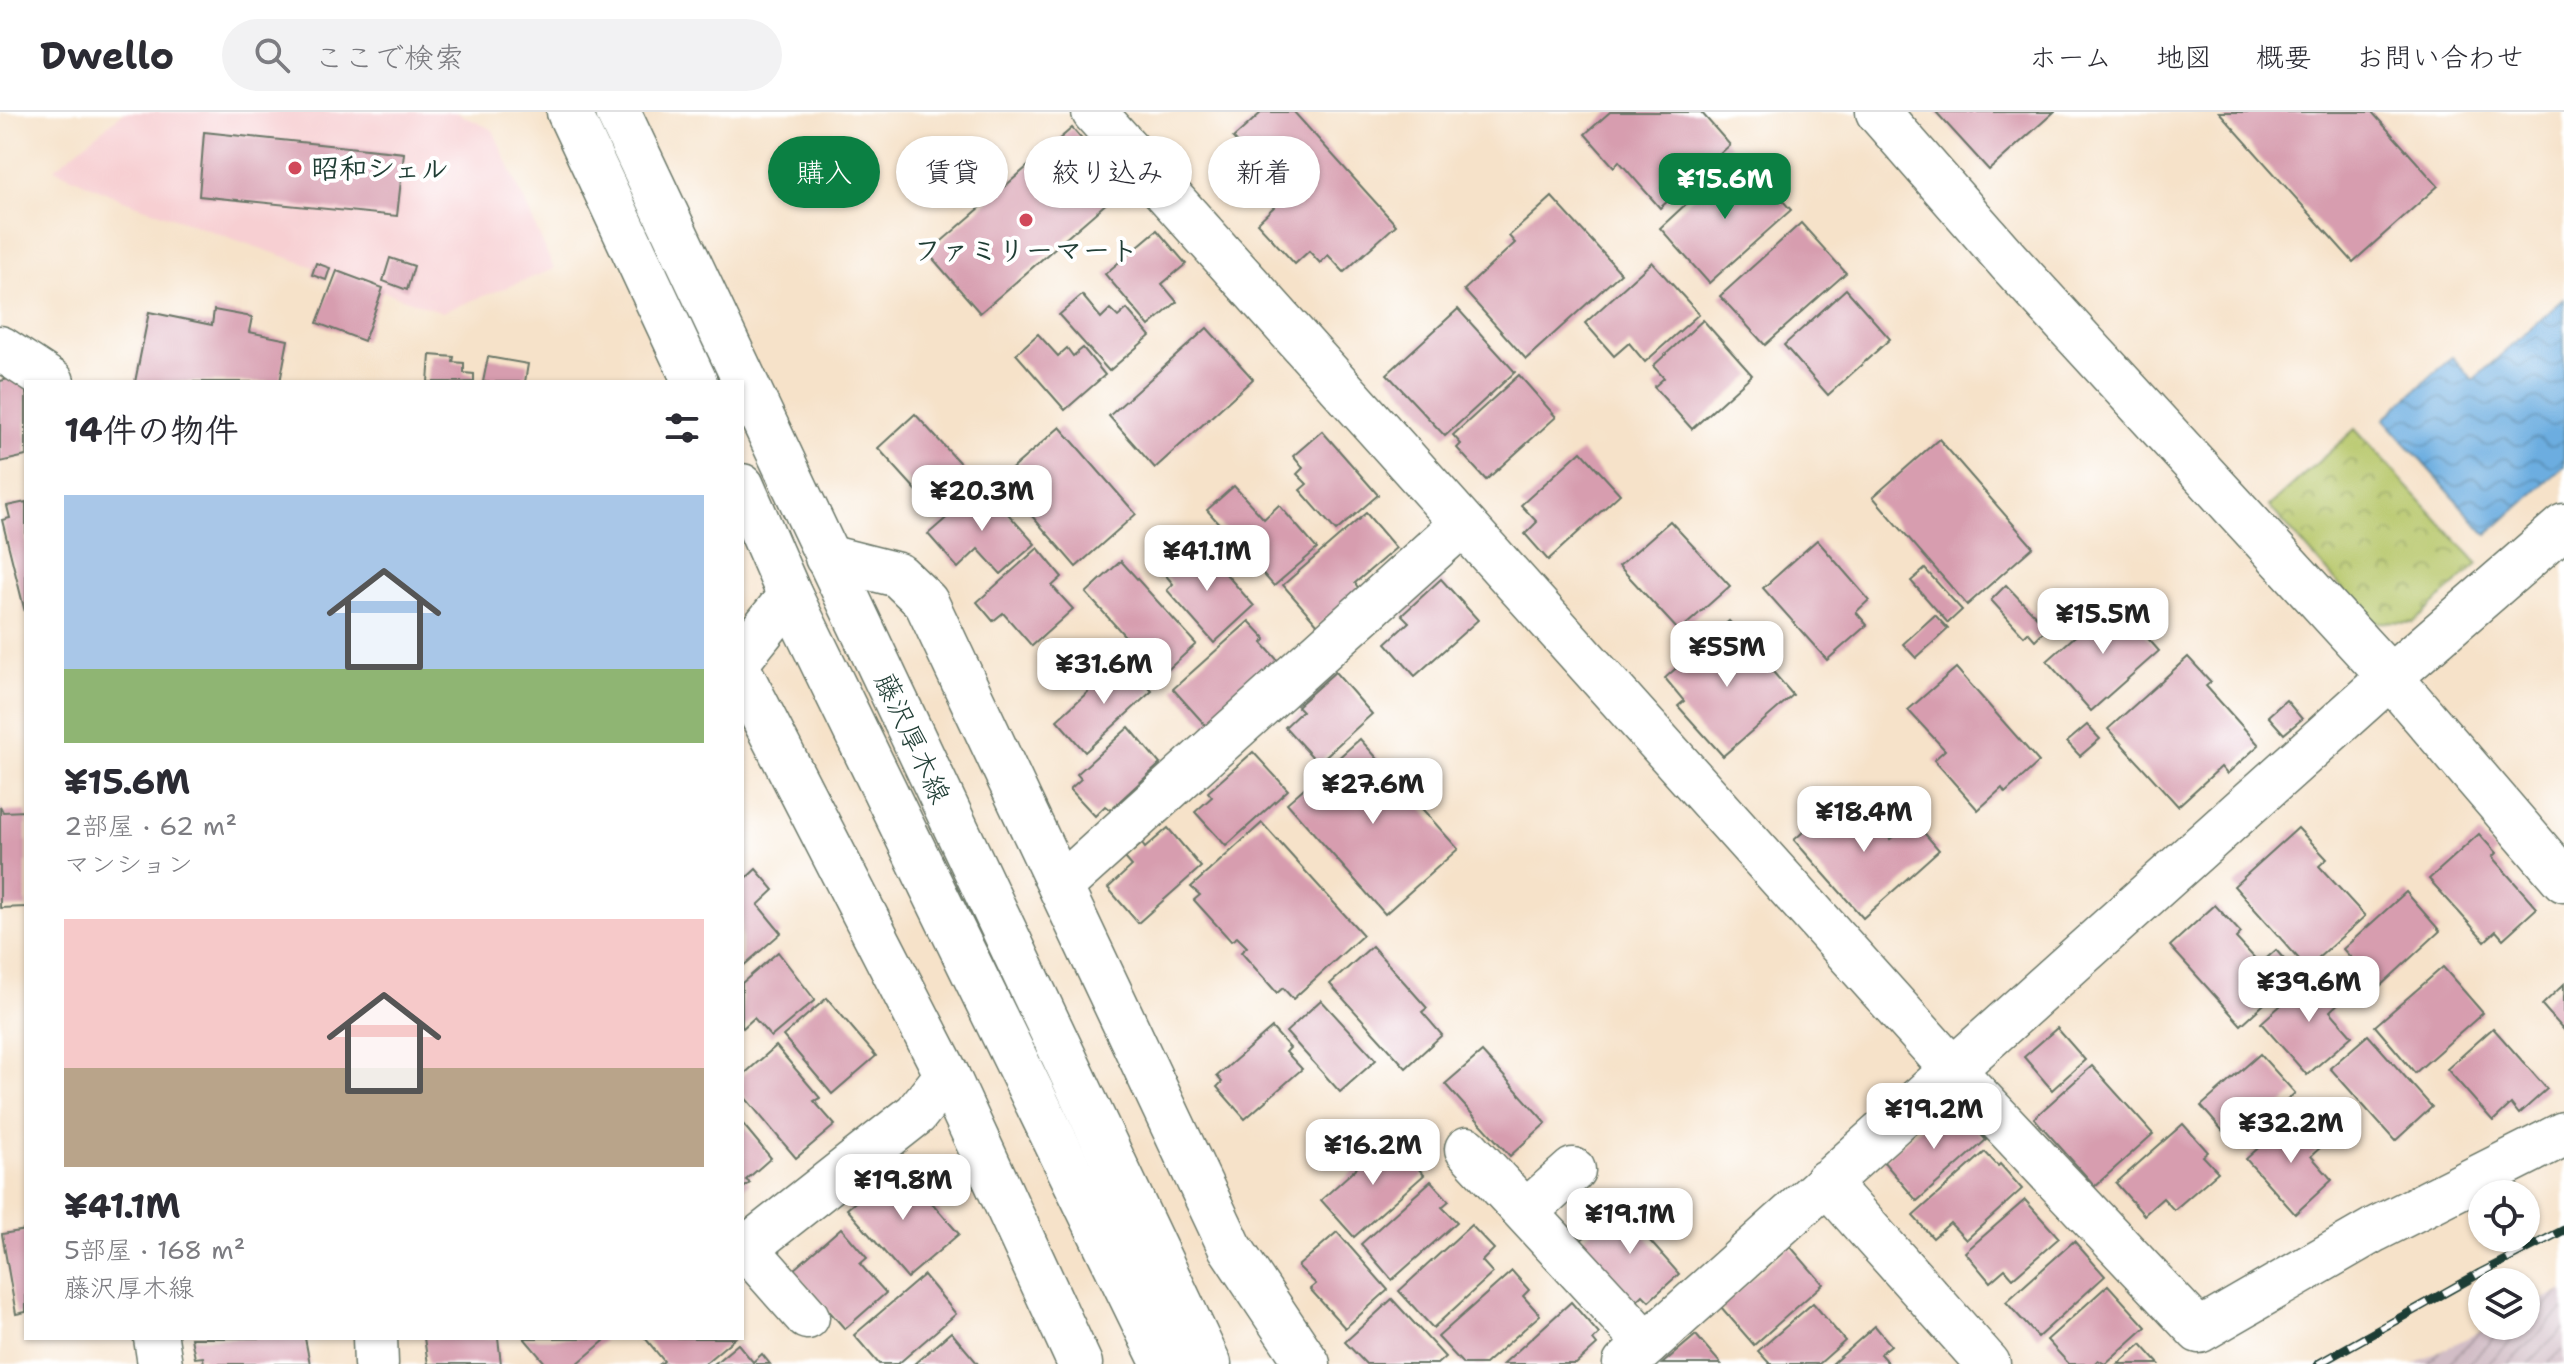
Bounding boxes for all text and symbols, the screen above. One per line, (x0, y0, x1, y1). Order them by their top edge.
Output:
search box (222, 19, 782, 91)
text: Dwello (40, 30, 174, 81)
icon: search (250, 33, 294, 77)
text: ここで検索 (314, 37, 464, 78)
text: ホーム (2029, 38, 2112, 76)
text: 地図 (2156, 38, 2212, 76)
text: 概要 (2256, 38, 2312, 76)
text: お問い合わせ (2356, 38, 2524, 76)
chip: 購入 (768, 136, 880, 208)
chip: 賃貸 (896, 136, 1008, 208)
chip: 絞り込み (1024, 136, 1192, 208)
chip: 新着 (1208, 136, 1320, 208)
place label: 昭和シェル (311, 149, 449, 187)
pin: ¥15.6M (1660, 153, 1790, 221)
marker: 昭和シェル (286, 159, 304, 177)
text: ¥15.6M (1677, 161, 1773, 196)
marker: ファミリーマート (1017, 211, 1035, 229)
place label: ファミリーマート (913, 231, 1139, 269)
icon: filters (660, 406, 704, 450)
text: 14件の物件 (64, 407, 239, 453)
pin: ¥20.3M (917, 465, 1047, 533)
text: ¥20.3M (930, 473, 1034, 508)
pin: ¥41.1M (1142, 525, 1272, 593)
text: ¥41.1M (1163, 533, 1251, 568)
icon: home (312, 547, 456, 691)
pin: ¥15.5M (2038, 588, 2168, 656)
text: ¥15.5M (2055, 596, 2151, 631)
pin: ¥55M (1680, 621, 1774, 689)
text: ¥55M (1688, 629, 1766, 664)
pin: ¥31.6M (1039, 638, 1169, 706)
text: ¥31.6M (1055, 646, 1153, 681)
street label: 藤沢厚木線 (866, 667, 960, 809)
pin: ¥27.6M (1308, 758, 1438, 826)
text: ¥15.6M (64, 759, 190, 805)
text: ¥27.6M (1322, 766, 1424, 801)
pin: ¥18.4M (1799, 786, 1929, 854)
text: ¥18.4M (1815, 794, 1913, 829)
text: 2部屋 · 62 m² (64, 808, 237, 843)
text: マンション (64, 846, 193, 881)
pin: ¥39.6M (2244, 956, 2374, 1024)
text: ¥39.6M (2256, 964, 2362, 999)
icon: home (312, 971, 456, 1115)
pin: ¥19.2M (1869, 1083, 1999, 1151)
text: ¥19.2M (1885, 1091, 1983, 1126)
pin: ¥32.2M (2226, 1097, 2356, 1165)
text: ¥32.2M (2238, 1105, 2344, 1140)
pin: ¥16.2M (1308, 1119, 1438, 1187)
text: ¥16.2M (1324, 1127, 1422, 1162)
pin: ¥19.8M (838, 1154, 968, 1222)
text: ¥19.8M (854, 1162, 952, 1197)
map controls (2468, 1180, 2540, 1340)
button: locate (2468, 1180, 2540, 1252)
text: ¥41.1M (64, 1183, 180, 1229)
pin: ¥19.1M (1565, 1188, 1695, 1256)
text: ¥19.1M (1585, 1196, 1675, 1231)
text: 5部屋 · 168 m² (64, 1232, 246, 1267)
button: layers (2468, 1268, 2540, 1340)
text: 藤沢厚木線 (64, 1270, 194, 1305)

